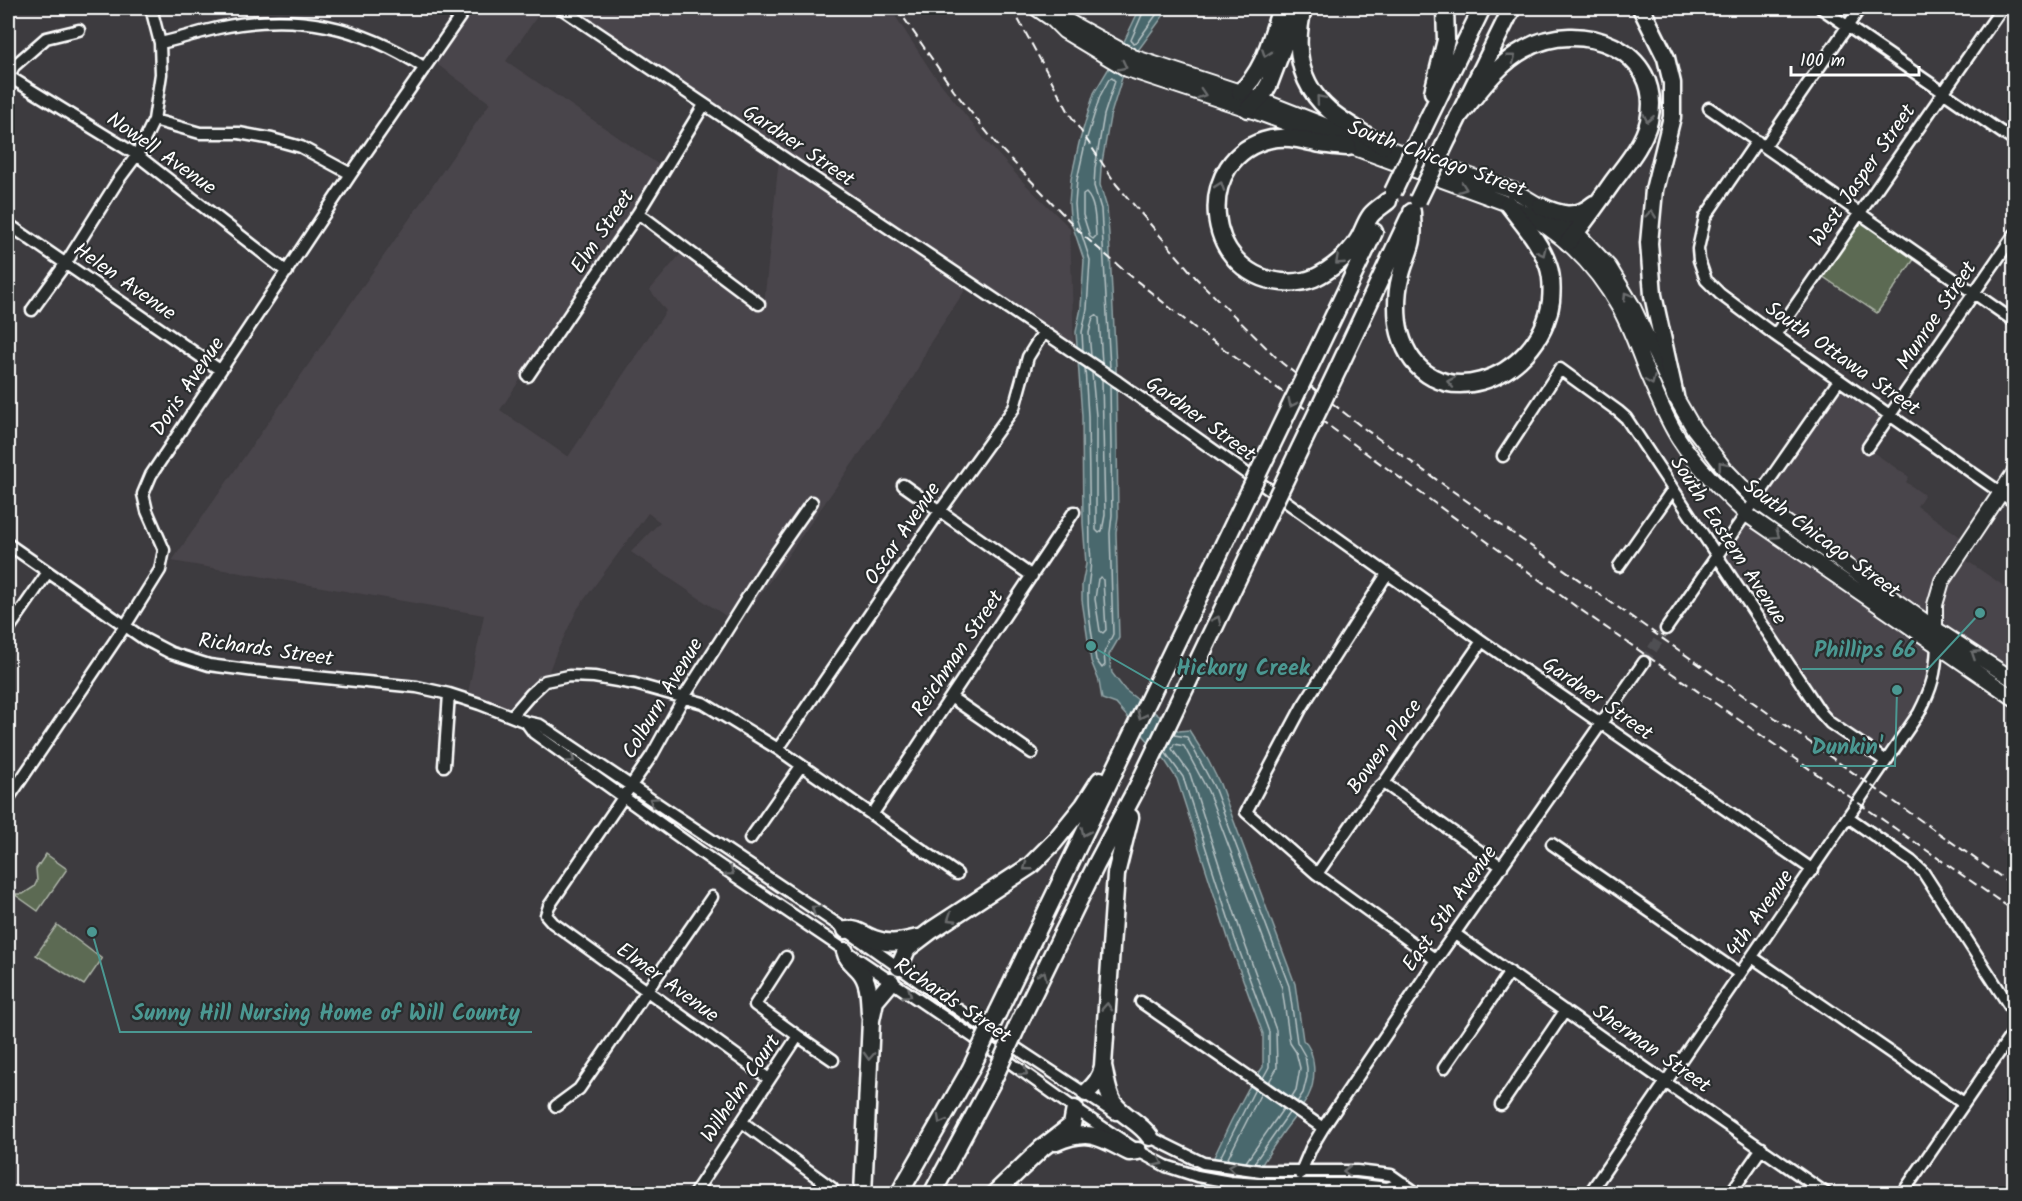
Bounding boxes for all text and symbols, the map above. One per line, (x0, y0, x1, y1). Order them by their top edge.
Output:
scale bar (1791, 39, 1918, 77)
one-way arrow (1260, 47, 1273, 58)
text: 100 m (1800, 47, 1845, 76)
one-way arrow (1505, 55, 1516, 66)
one-way arrow (1117, 59, 1128, 70)
one-way arrow (1196, 87, 1207, 100)
one-way arrow (1316, 95, 1327, 106)
street label: Gardner Street (735, 96, 862, 197)
street label: West Jasper Street (1802, 97, 1925, 254)
street label: Nowell Avenue (99, 104, 223, 205)
street label: South Chicago Street (1343, 112, 1531, 207)
one-way arrow (1643, 113, 1655, 122)
one-way arrow (1457, 180, 1467, 193)
one-way arrow (1213, 181, 1226, 192)
street label: Elm Street (563, 182, 644, 281)
one-way arrow (1644, 209, 1657, 219)
street label: Helen Avenue (66, 234, 183, 330)
one-way arrow (1535, 245, 1547, 256)
one-way arrow (1335, 254, 1346, 265)
street label: Munroe Street (1888, 254, 1986, 377)
one-way arrow (1622, 292, 1634, 302)
street label: South Ottawa Street (1758, 293, 1927, 426)
street label: Doris Avenue (143, 330, 234, 443)
street label: Gardner Street (1138, 368, 1263, 471)
one-way arrow (1644, 374, 1656, 385)
one-way arrow (1446, 376, 1456, 388)
one-way arrow (1287, 397, 1299, 408)
street label: South Eastern Avenue (1661, 450, 1795, 632)
one-way arrow (1718, 461, 1729, 472)
street label: South Chicago Street (1735, 471, 1907, 608)
street label: Oscar Avenue (857, 475, 950, 592)
one-way arrow (1769, 528, 1780, 539)
street label: Reichman Street (904, 583, 1013, 724)
one-way arrow (1210, 616, 1222, 627)
street label: Richards Street (196, 625, 336, 676)
callout: Phillips 66 (1802, 629, 1928, 669)
street label: Colburn Avenue (614, 631, 713, 766)
text: Phillips 66 (1814, 634, 1916, 669)
callout: Hickory Creek (1164, 648, 1321, 688)
street label: Gardner Street (1535, 649, 1660, 750)
one-way arrow (1970, 650, 1981, 661)
text: Hickory Creek (1176, 652, 1311, 687)
street label: Bowen Place (1339, 692, 1432, 802)
one-way arrow (1136, 708, 1148, 719)
callout: Dunkin' (1800, 726, 1895, 766)
text: Dunkin' (1811, 731, 1884, 766)
one-way arrow (564, 752, 575, 763)
one-way arrow (648, 797, 659, 808)
one-way arrow (1081, 825, 1093, 836)
street label: East 5th Avenue (1394, 838, 1507, 979)
one-way arrow (1023, 860, 1034, 871)
street label: 4th Avenue (1718, 862, 1803, 965)
one-way arrow (723, 865, 734, 876)
one-way arrow (810, 905, 821, 916)
one-way arrow (947, 910, 958, 921)
street label: Elmer Avenue (609, 934, 726, 1032)
street label: Richards Street (887, 950, 1018, 1053)
one-way arrow (1035, 970, 1047, 981)
one-way arrow (901, 987, 912, 998)
callout: Sunny Hill Nursing Home of Will County (120, 992, 532, 1032)
street label: Sherman Street (1585, 996, 1718, 1103)
text: Sunny Hill Nursing Home of Will County (132, 997, 520, 1032)
one-way arrow (1100, 1003, 1113, 1012)
street label: Wilhelm Court (693, 1027, 790, 1150)
one-way arrow (863, 1051, 876, 1060)
one-way arrow (1018, 1065, 1029, 1076)
one-way arrow (937, 1114, 948, 1125)
one-way arrow (1153, 1155, 1164, 1167)
one-way arrow (1227, 1162, 1237, 1174)
one-way arrow (1343, 1165, 1352, 1177)

